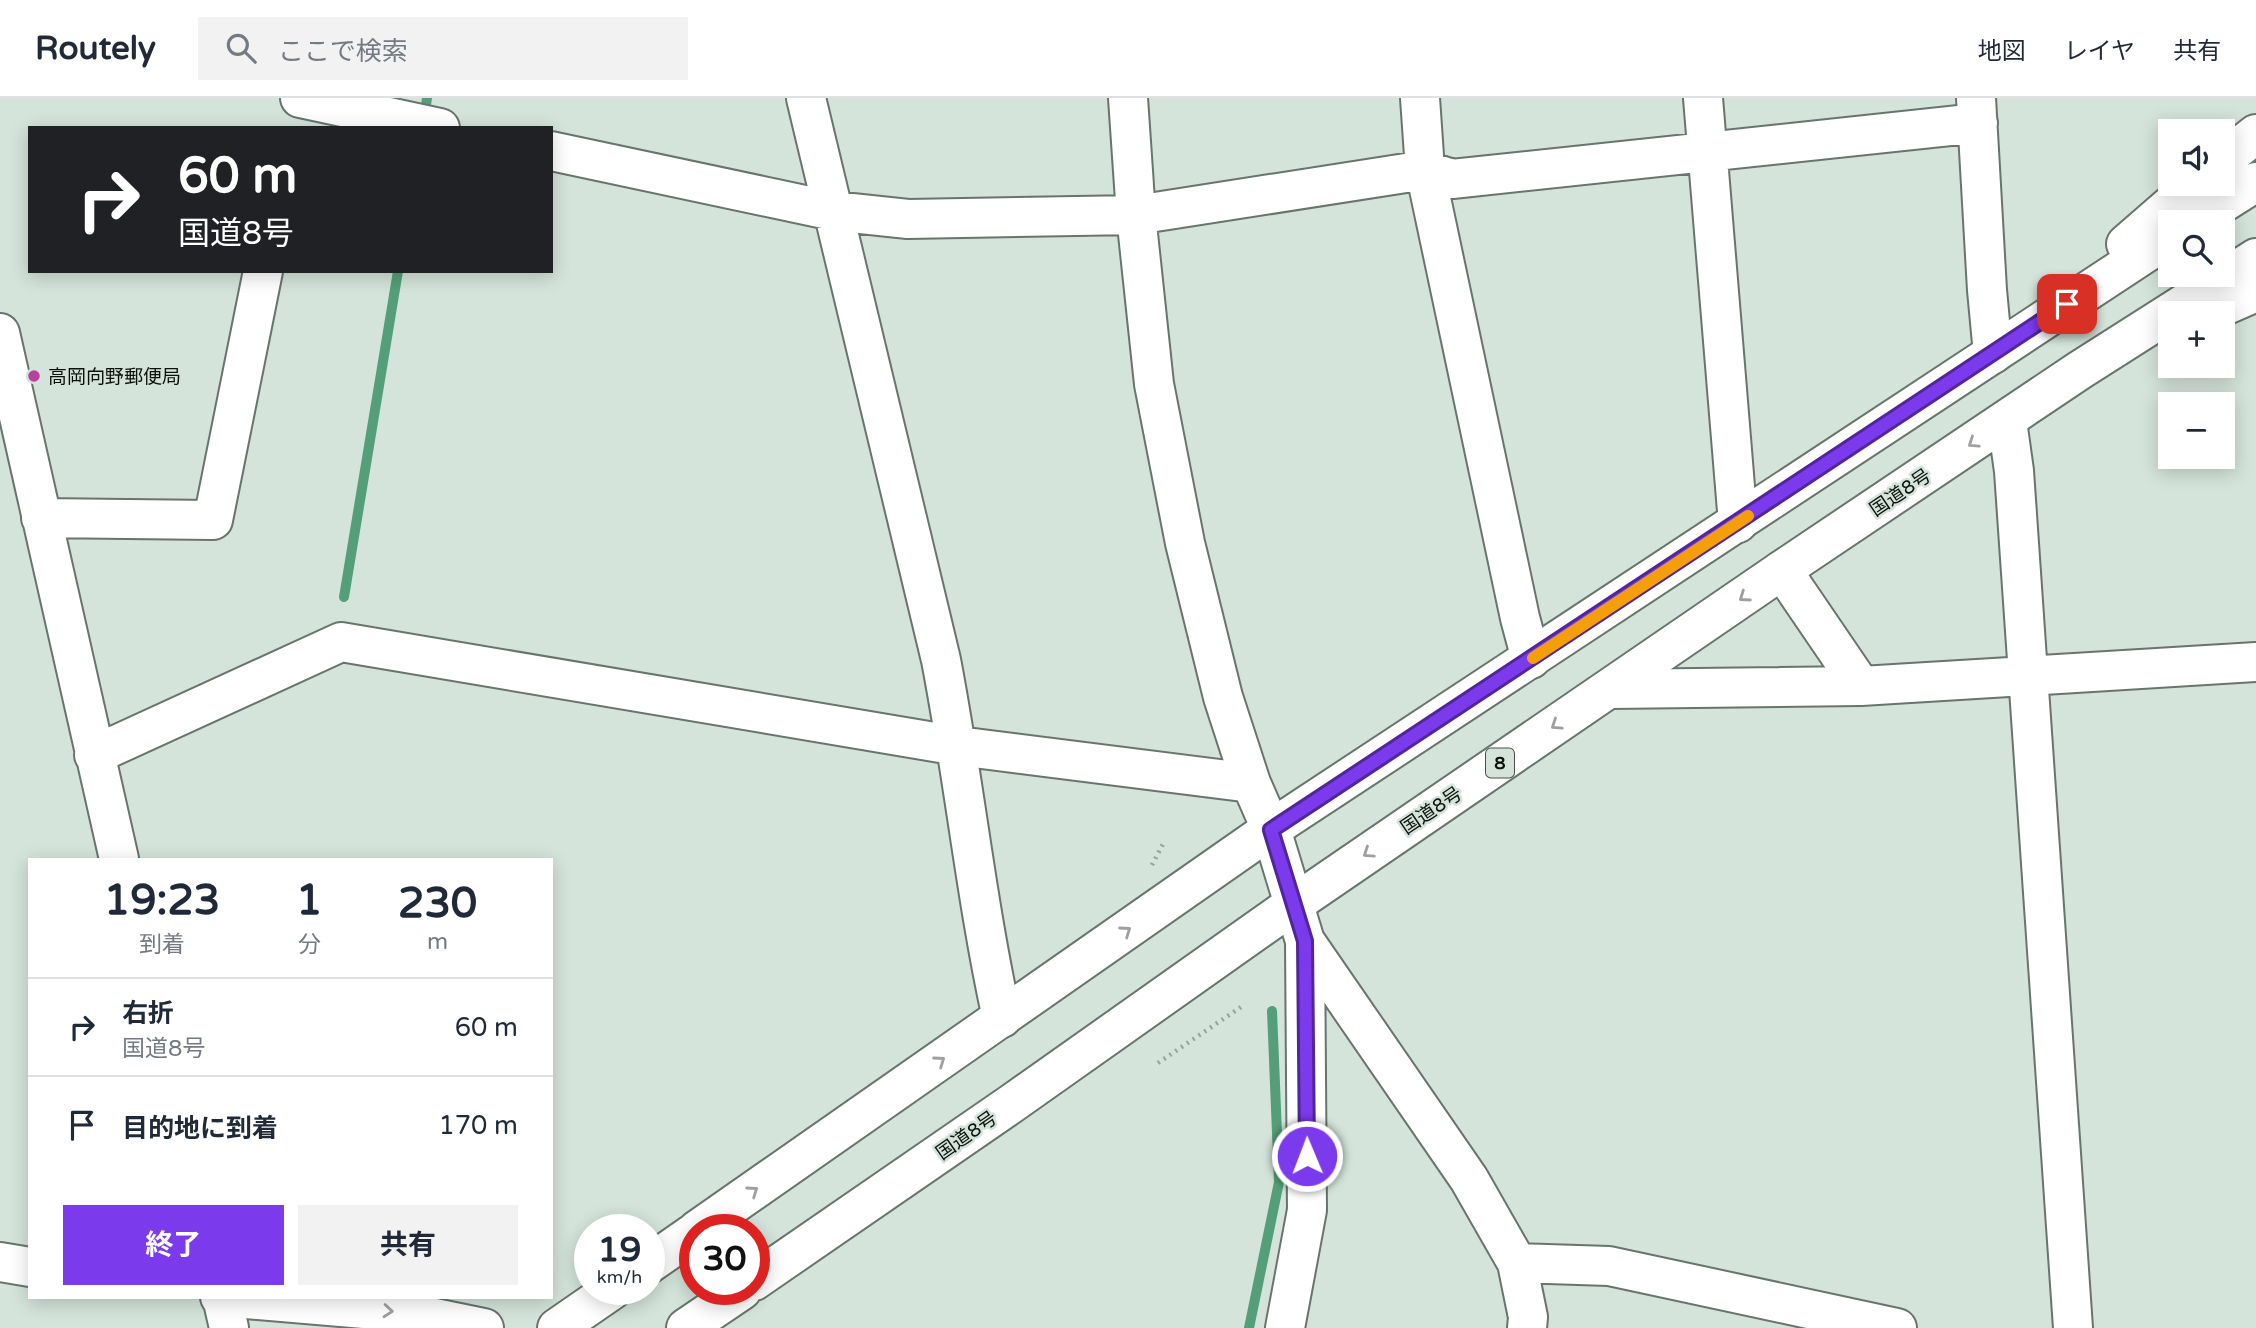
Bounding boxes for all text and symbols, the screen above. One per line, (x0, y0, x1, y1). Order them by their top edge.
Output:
search box (198, 17, 688, 80)
text: Routely (35, 29, 156, 68)
icon: search (222, 29, 260, 67)
text: ここで検索 (278, 36, 408, 67)
text: 地図 (1978, 37, 2026, 66)
text: レイヤ (2064, 37, 2135, 66)
text: 共有 (2173, 37, 2221, 66)
map controls (2158, 119, 2235, 469)
button: sound (2158, 119, 2235, 196)
text: 60 m (178, 147, 297, 206)
icon: right (63, 154, 154, 245)
button: search (2158, 210, 2235, 287)
text: 国道8号 (178, 215, 294, 253)
pin (2037, 274, 2097, 334)
icon: arrive (2048, 285, 2086, 323)
button: + (2158, 301, 2235, 378)
place label: 高岡向野郵便局 (48, 366, 181, 388)
marker: 高岡向野郵便局 (26, 368, 42, 384)
button: − (2158, 392, 2235, 469)
one-way arrow (1968, 435, 1981, 447)
street label: 国道8号 (1866, 464, 1935, 521)
one-way arrow (1738, 589, 1751, 602)
one-way arrow (1551, 717, 1564, 729)
road number: 8 (1486, 748, 1514, 778)
street label: 国道8号 (1397, 782, 1466, 839)
one-way arrow (1363, 845, 1376, 857)
text: 19:23 (104, 875, 220, 926)
text: 1 (296, 875, 322, 926)
text: 230 (398, 878, 477, 929)
one-way arrow (1118, 927, 1131, 939)
text: m (427, 928, 448, 956)
text: 到着 (139, 931, 185, 959)
text: 分 (298, 931, 321, 959)
text: 右折 (122, 998, 174, 1029)
icon: right (63, 1008, 101, 1046)
text: 60 m (455, 1012, 518, 1043)
text: 国道8号 (122, 1035, 205, 1063)
one-way arrow (932, 1057, 945, 1069)
icon: arrive (63, 1106, 101, 1144)
street label: 国道8号 (932, 1107, 1001, 1165)
text: 170 m (438, 1110, 518, 1141)
text: 目的地に到着 (122, 1113, 278, 1144)
position arrow (1270, 1119, 1344, 1193)
one-way arrow (745, 1187, 758, 1199)
button: 終了 (63, 1205, 284, 1285)
button: 共有 (298, 1205, 518, 1285)
speed limit sign: 30 (679, 1214, 770, 1305)
text: 19 (598, 1229, 641, 1271)
text: km/h (597, 1266, 642, 1288)
one-way arrow (383, 1303, 394, 1318)

